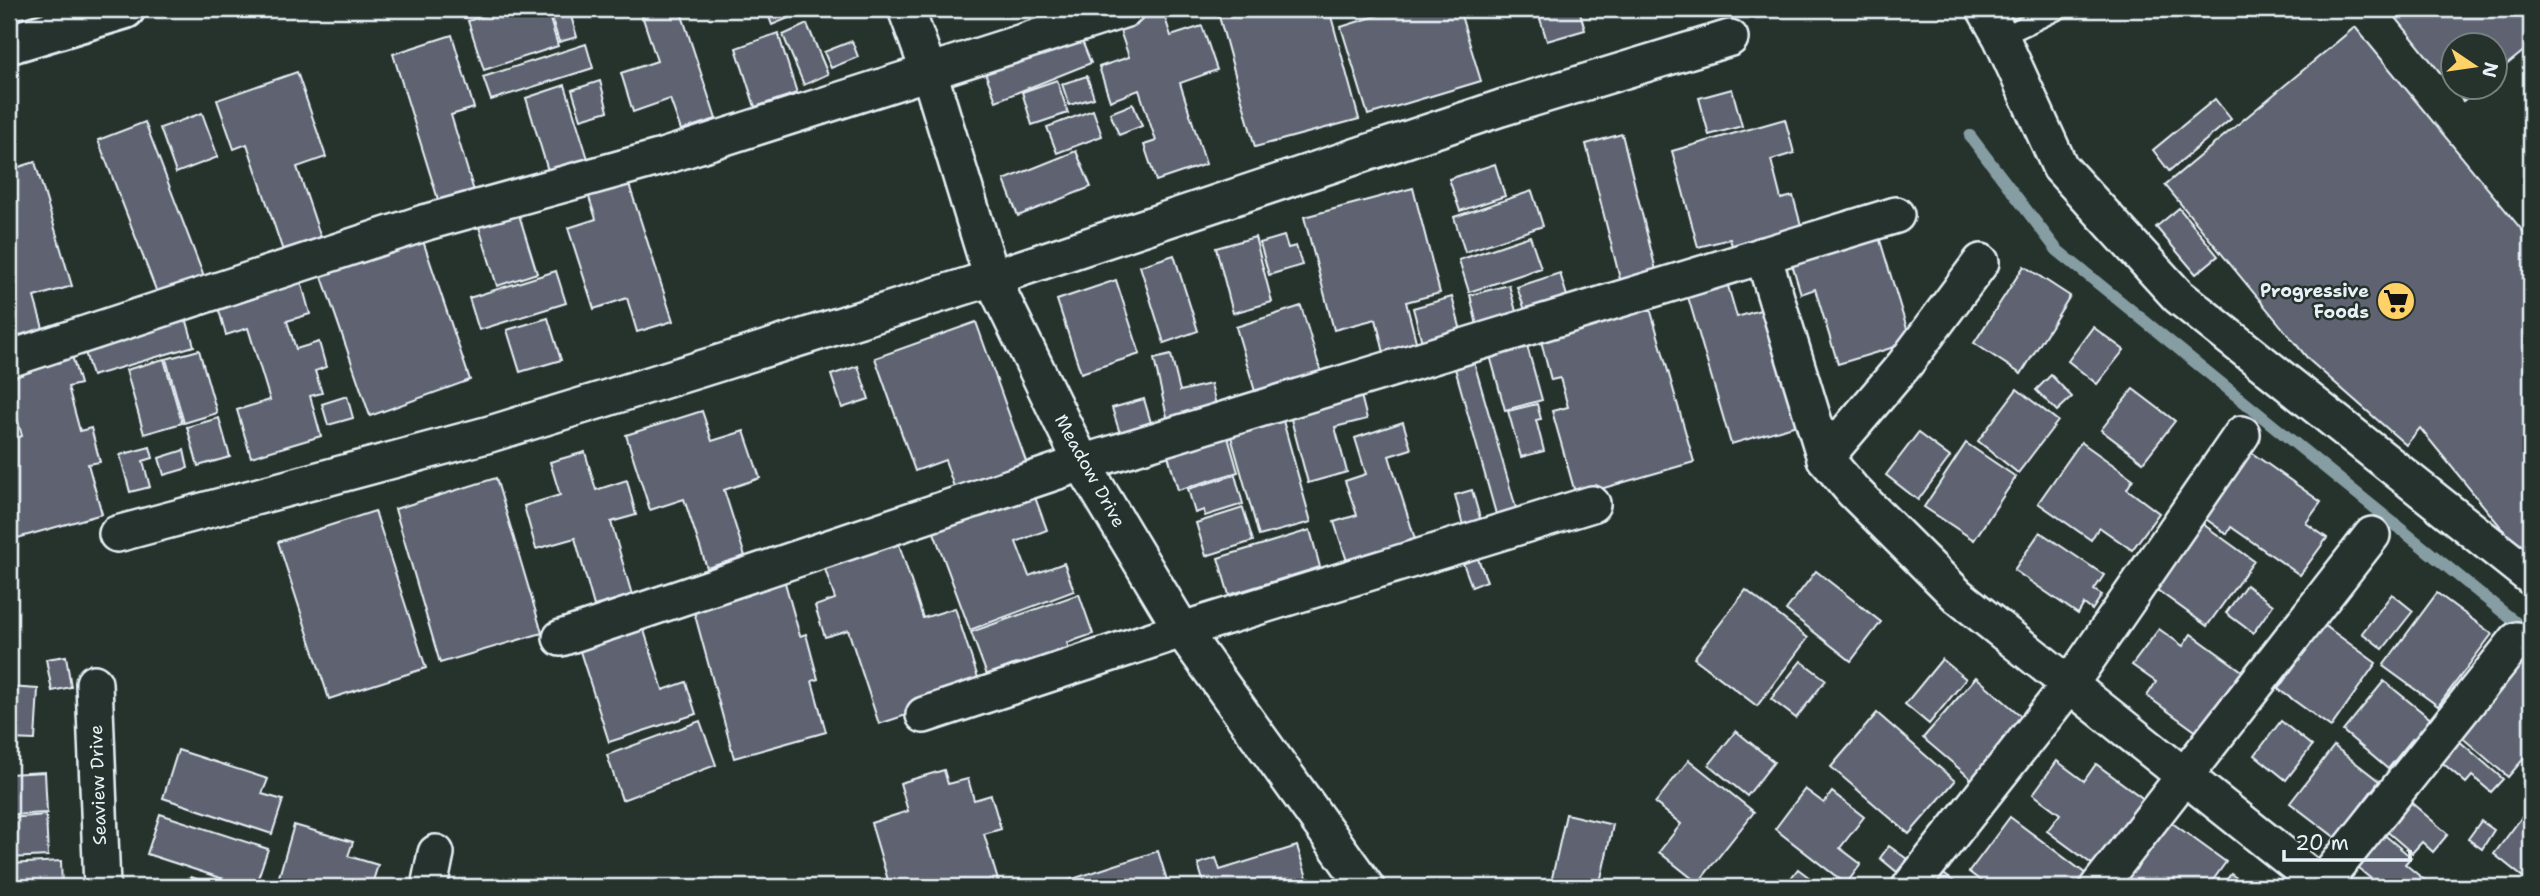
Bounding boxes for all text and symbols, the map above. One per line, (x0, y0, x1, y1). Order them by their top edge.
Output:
north arrow (2438, 32, 2508, 102)
text: N (2476, 60, 2504, 80)
place label: Progressive Foods (2260, 279, 2369, 324)
supermarket icon: Progressive Foods (2375, 280, 2417, 322)
street label: Meadow Drive (1049, 410, 1131, 532)
street label: Seaview Drive (84, 724, 112, 846)
scale bar (2284, 819, 2410, 863)
text: 20 m (2295, 829, 2349, 857)

